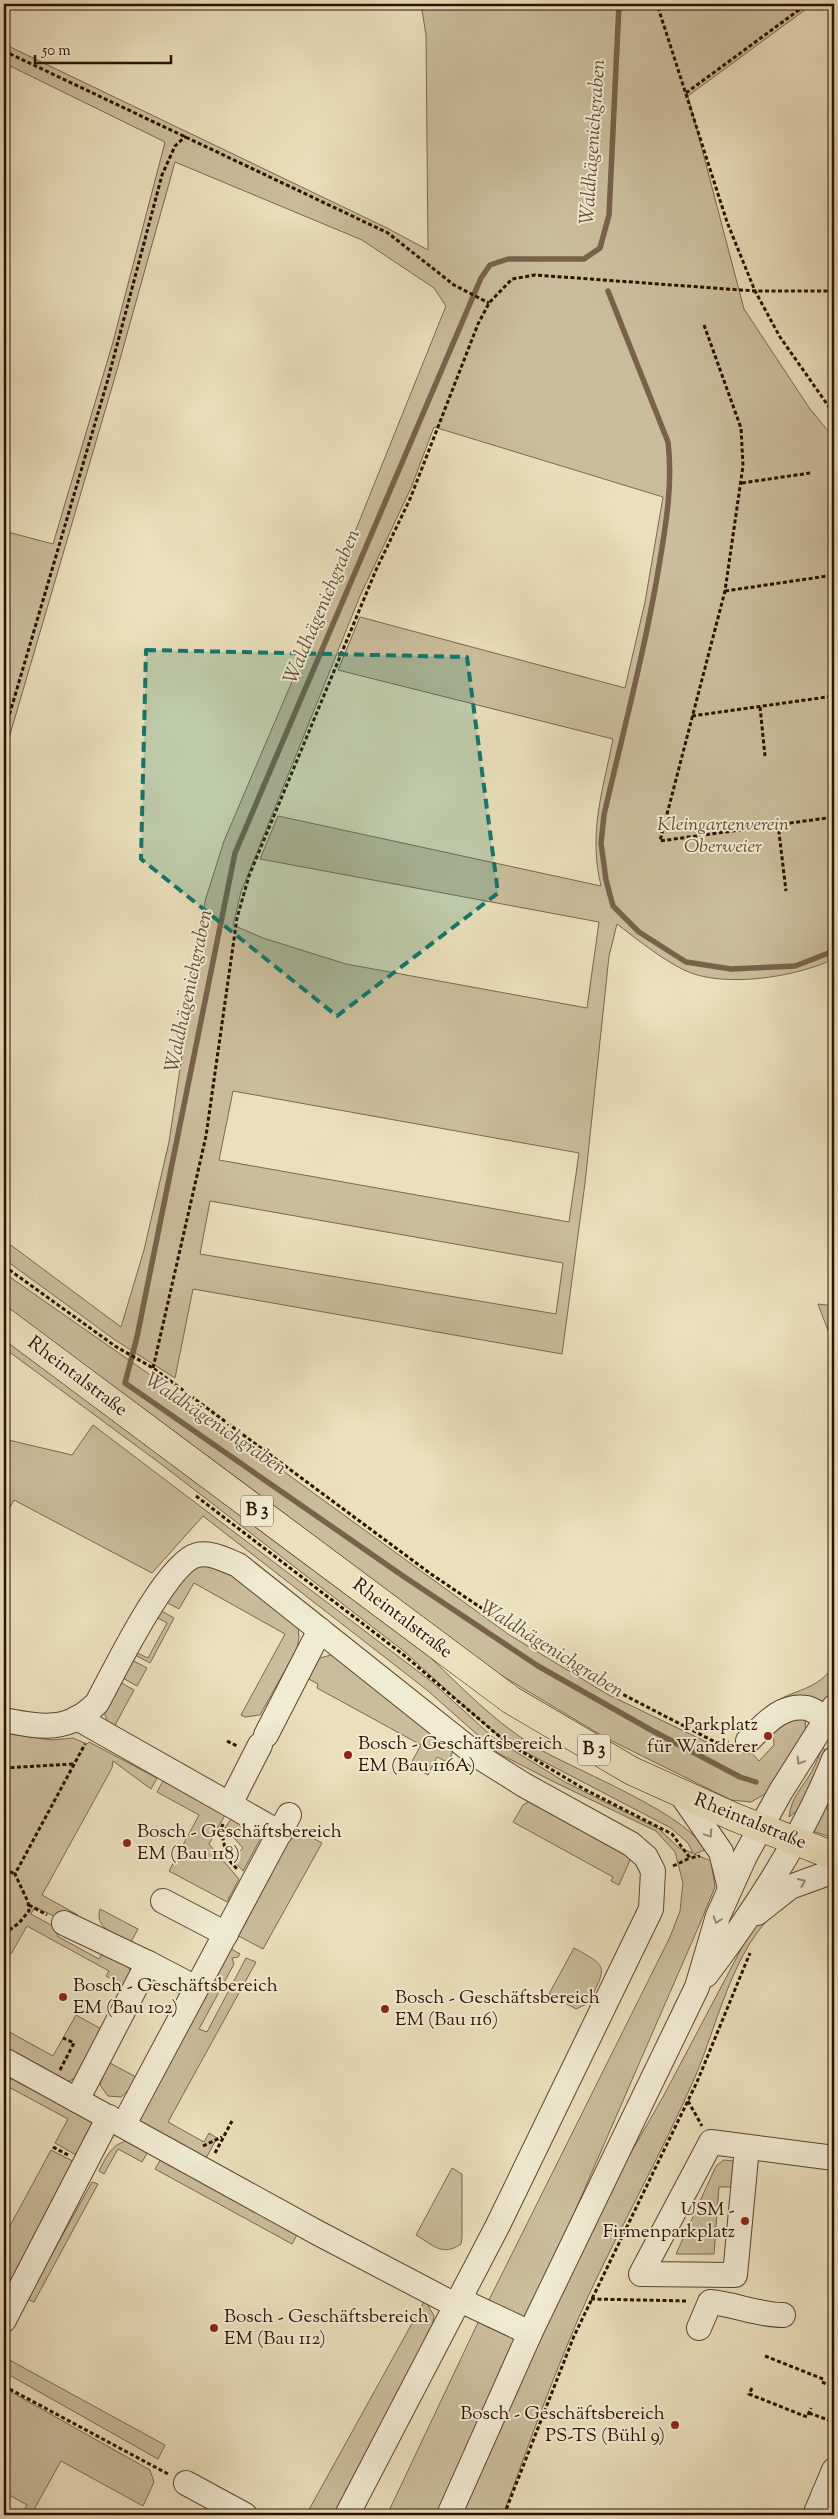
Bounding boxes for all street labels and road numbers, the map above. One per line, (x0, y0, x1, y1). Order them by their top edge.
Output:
street label: Rheintalstraße (21, 1330, 133, 1424)
road number: B 3 (241, 1495, 273, 1526)
street label: Rheintalstraße (346, 1572, 458, 1666)
road number: B 3 (578, 1734, 610, 1766)
street label: Rheintalstraße (690, 1787, 810, 1857)

